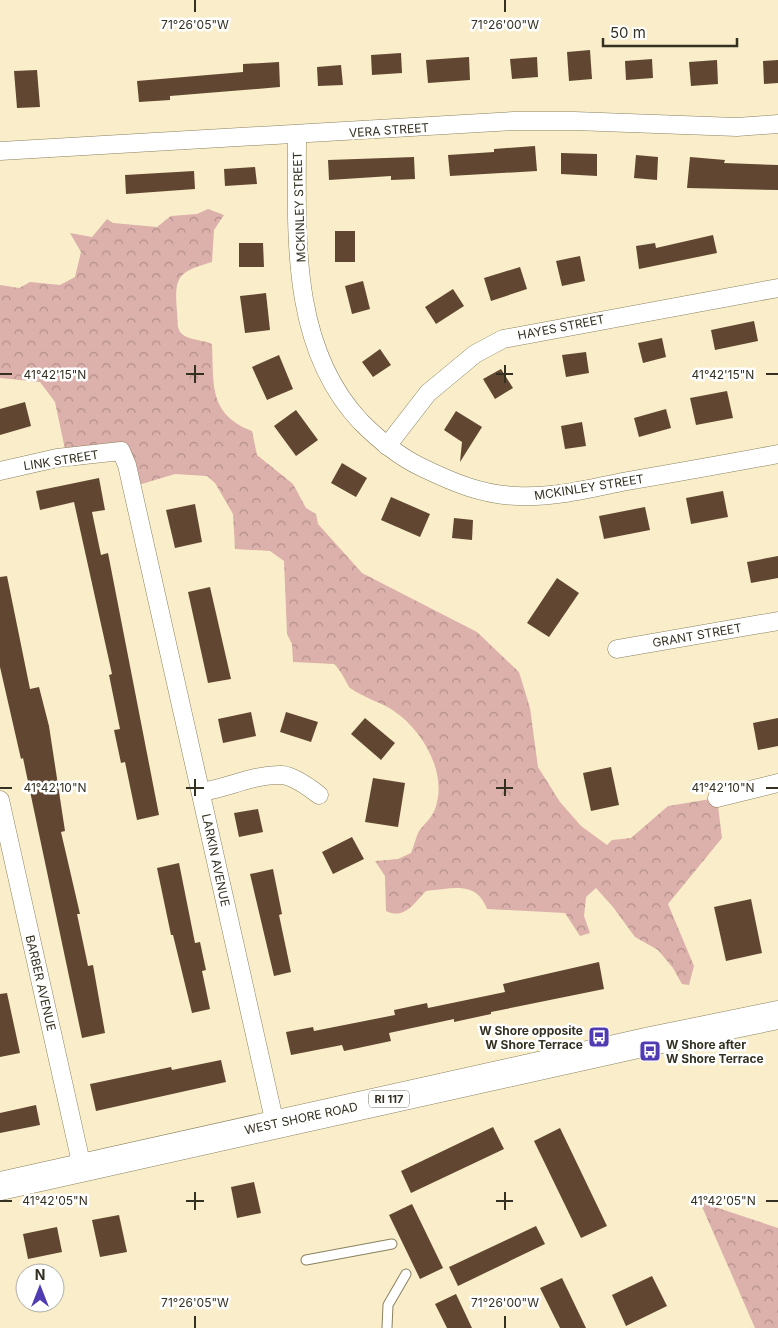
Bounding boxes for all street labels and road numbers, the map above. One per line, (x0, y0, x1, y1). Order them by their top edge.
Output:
street label: VERA STREET (348, 120, 430, 140)
street label: MCKINLEY STREET (290, 151, 308, 263)
street label: HAYES STREET (516, 311, 606, 343)
street label: LINK STREET (22, 447, 100, 473)
street label: MCKINLEY STREET (533, 471, 645, 503)
street label: GRANT STREET (651, 620, 743, 650)
street label: LARKIN AVENUE (199, 812, 233, 908)
street label: BARBER AVENUE (23, 933, 59, 1033)
road number: RI 117 (369, 1090, 409, 1108)
street label: WEST SHORE ROAD (243, 1099, 359, 1137)

